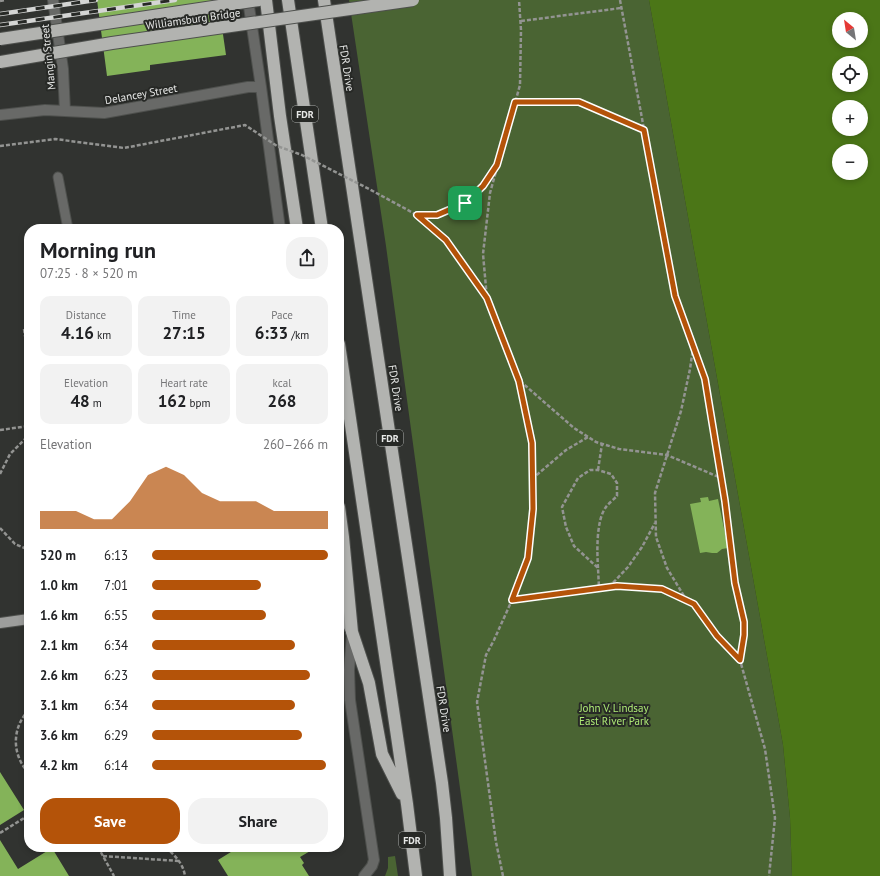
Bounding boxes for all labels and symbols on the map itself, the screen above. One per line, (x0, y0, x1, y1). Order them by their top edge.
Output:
street label: Williamsburg Bridge (145, 5, 242, 33)
north arrow (832, 12, 868, 48)
street label: Mangin Street (38, 23, 58, 91)
street label: FDR Drive (336, 44, 358, 93)
street label: Delancey Street (104, 81, 179, 107)
road number: FDR (292, 106, 318, 122)
pin (448, 186, 482, 220)
street label: FDR Drive (385, 364, 407, 413)
road number: FDR (377, 430, 403, 446)
street label: FDR Drive (433, 685, 455, 734)
park label: John V. Lindsay East River Park (578, 701, 650, 728)
road number: FDR (399, 832, 425, 848)

